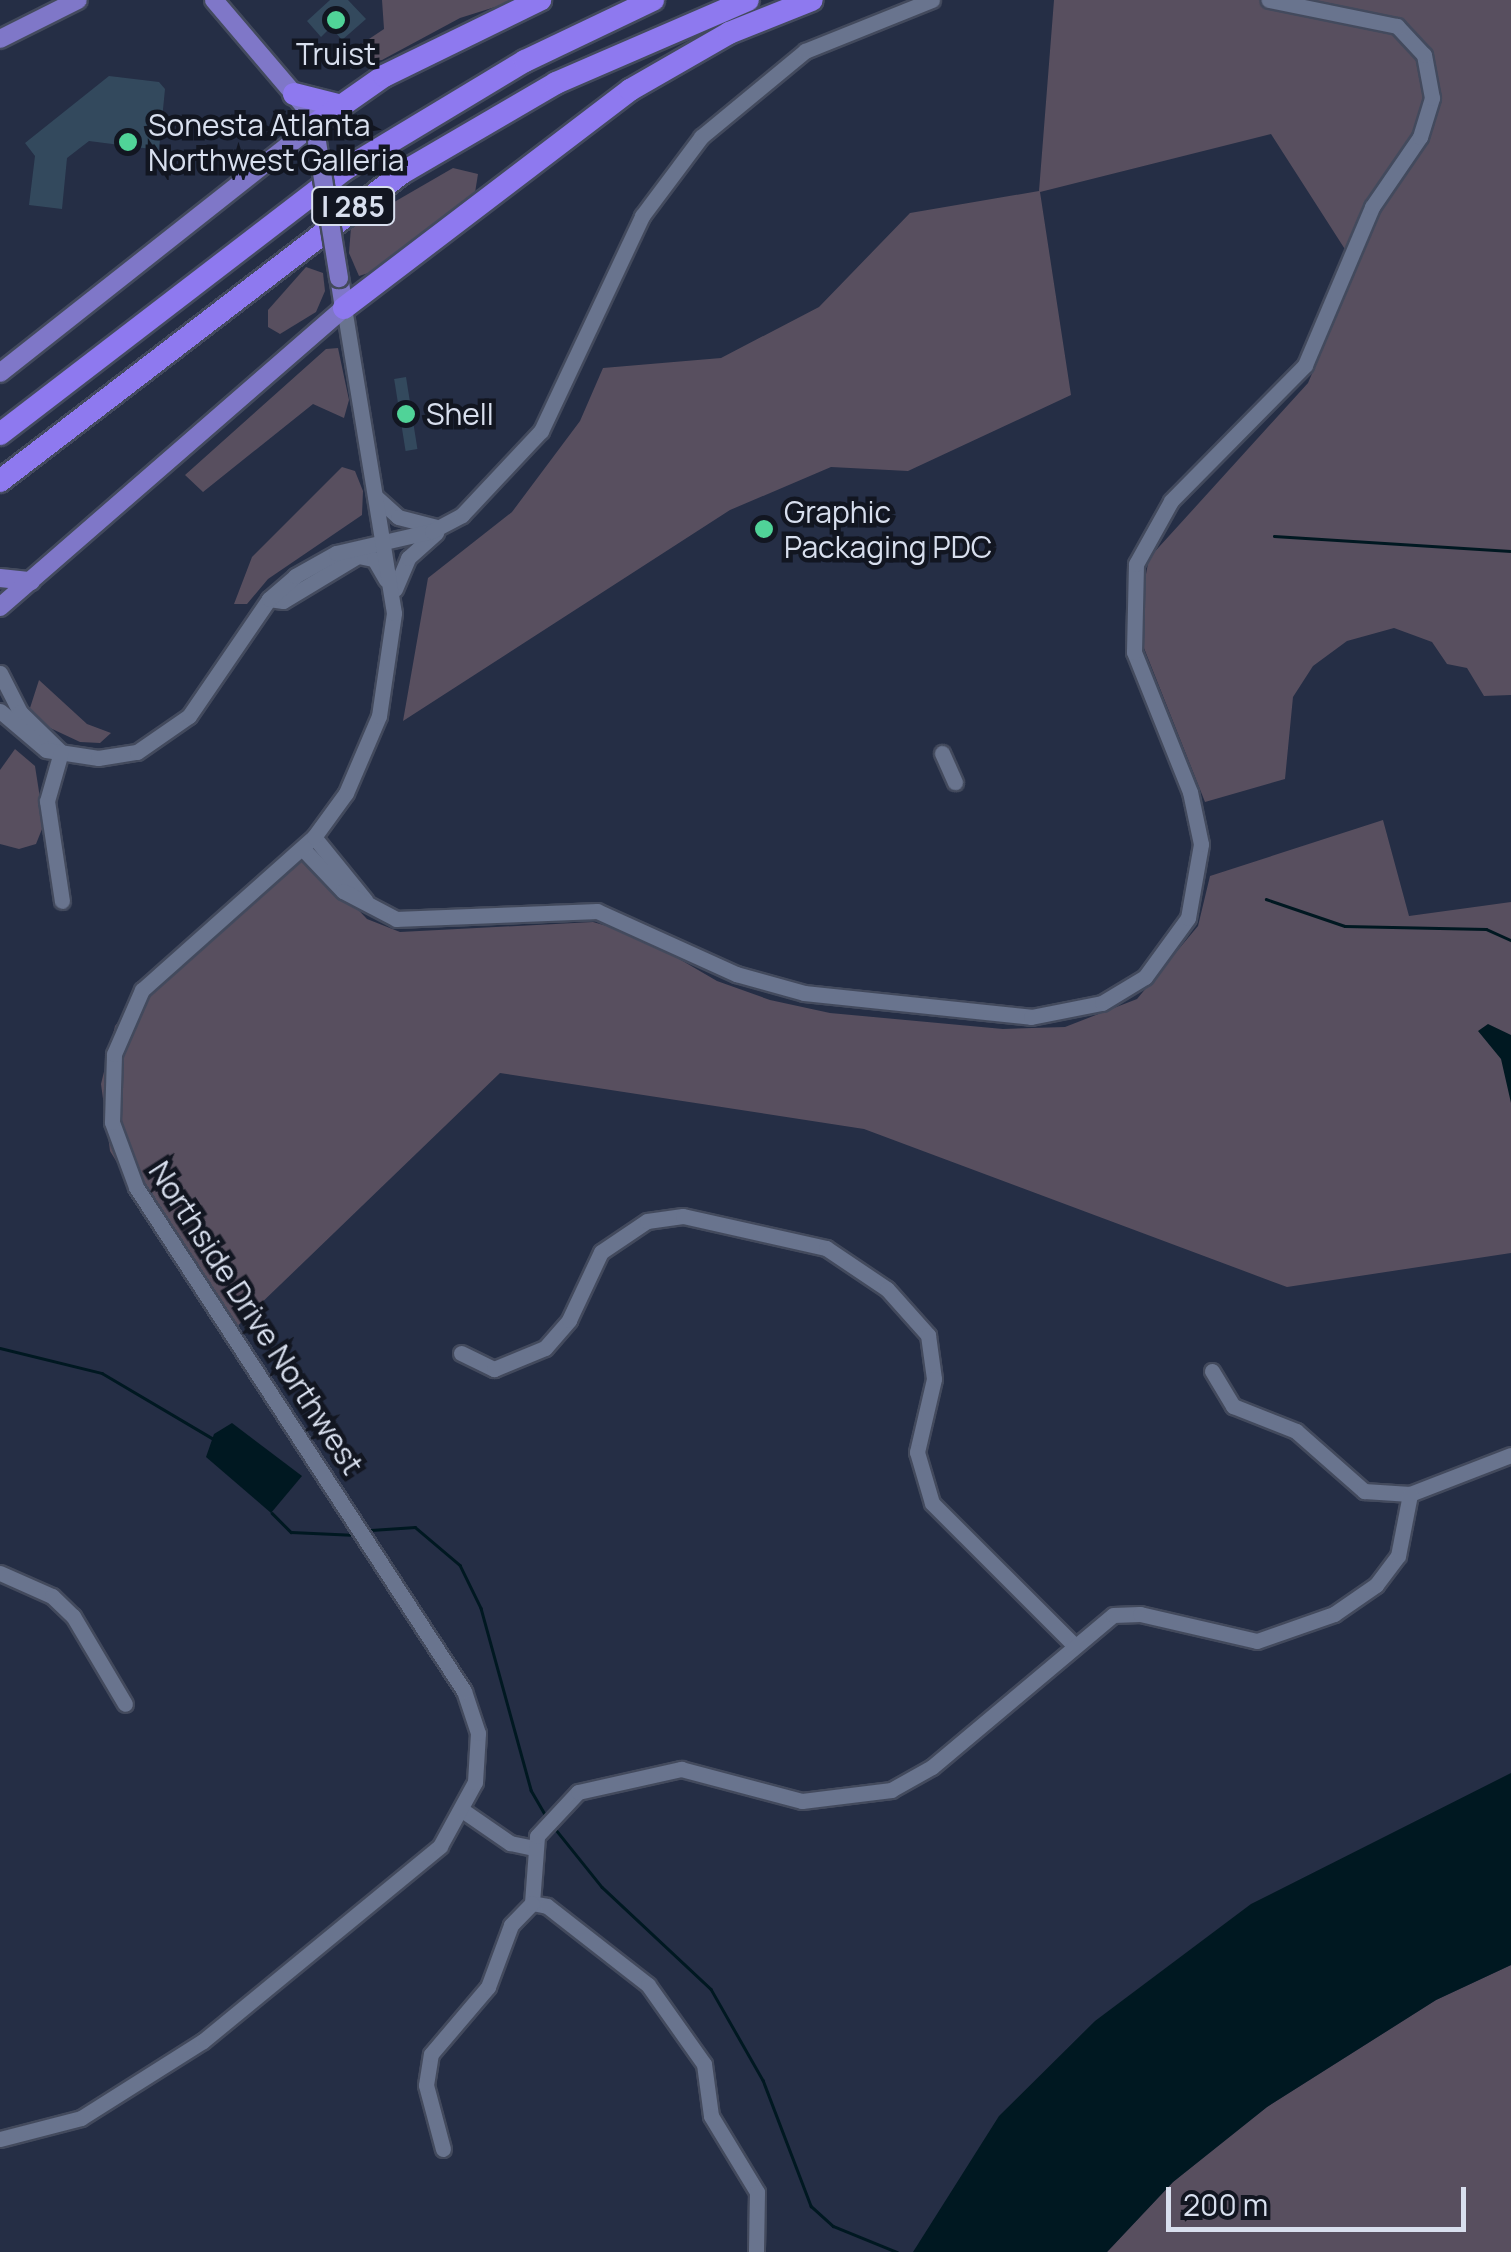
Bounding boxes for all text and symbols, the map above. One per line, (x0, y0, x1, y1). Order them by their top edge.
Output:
marker: Truist (325, 9, 347, 31)
place label: Truist (296, 36, 376, 72)
place label: Sonesta Atlanta Northwest Galleria (148, 107, 404, 178)
marker: Sonesta Atlanta Northwest Galleria (117, 131, 139, 153)
road number: I 285 (310, 183, 396, 229)
place label: Shell (426, 396, 494, 432)
marker: Shell (395, 403, 417, 425)
place label: Graphic Packaging PDC (784, 494, 992, 564)
marker: Graphic Packaging PDC (753, 518, 775, 540)
street label: Northside Drive Northwest (141, 1155, 371, 1481)
scale bar (1171, 2167, 1471, 2229)
text: 200 m (1183, 2184, 1268, 2225)

